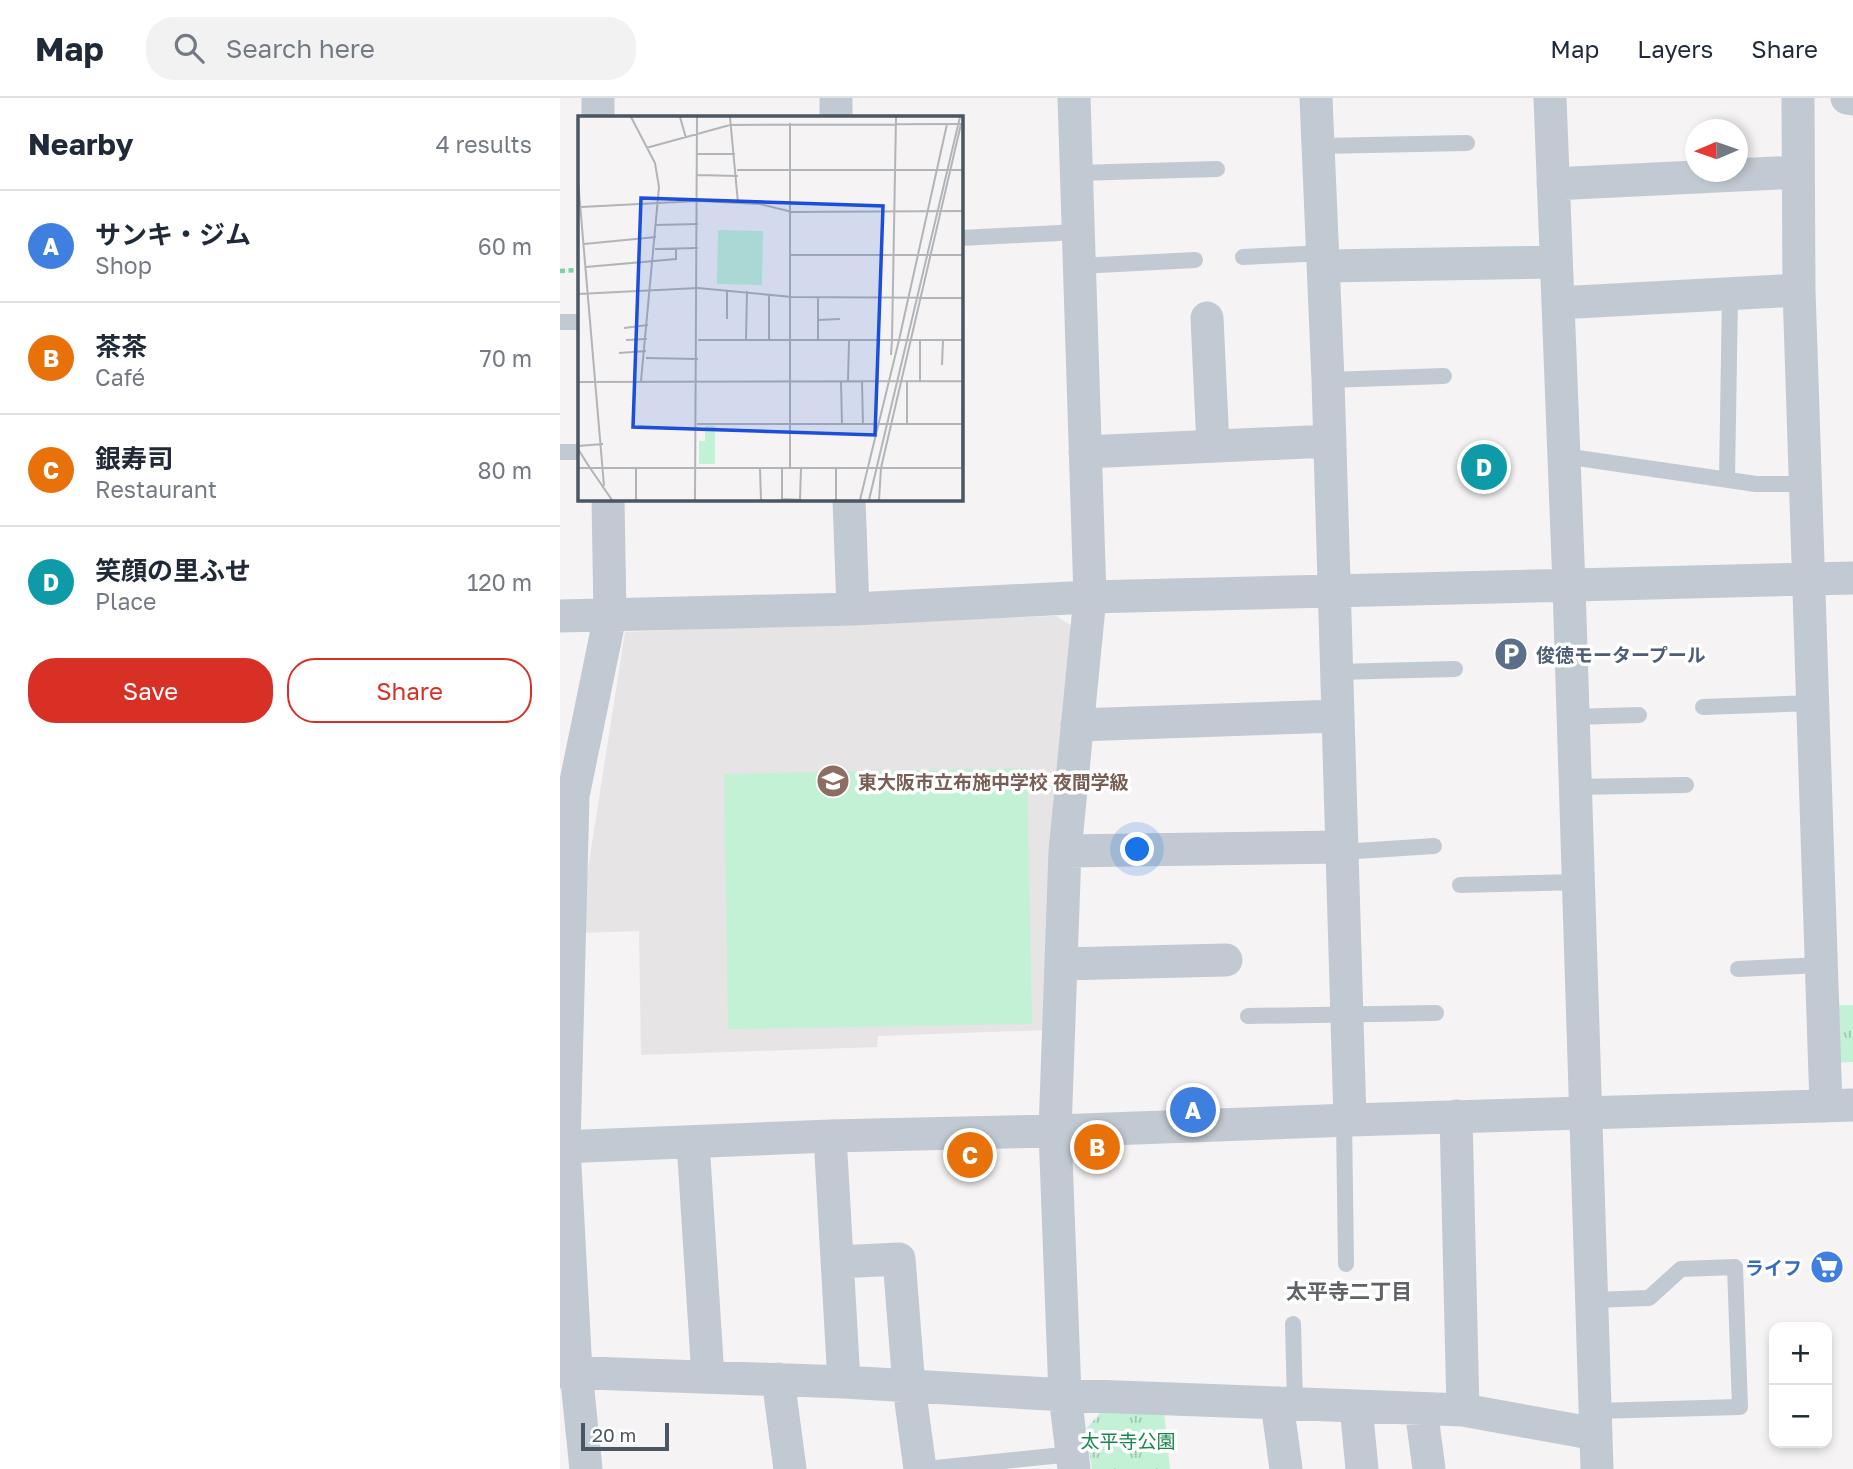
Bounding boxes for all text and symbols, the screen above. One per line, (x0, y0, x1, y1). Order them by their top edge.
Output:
search box (146, 17, 636, 80)
text: Map (35, 29, 104, 68)
icon: search (170, 29, 208, 67)
text: Search here (226, 33, 375, 64)
text: Map (1550, 34, 1599, 63)
text: Layers (1637, 34, 1713, 63)
text: Share (1751, 34, 1818, 63)
inset map (578, 116, 962, 500)
north arrow (1685, 119, 1748, 182)
text: Nearby (28, 126, 133, 162)
text: 4 results (436, 130, 532, 158)
text: サンキ・ジム (95, 219, 251, 250)
text: A (43, 232, 59, 260)
text: 60 m (478, 232, 532, 260)
text: Shop (95, 251, 152, 279)
text: 茶茶 (95, 331, 147, 362)
text: B (43, 344, 59, 372)
text: 70 m (479, 344, 532, 372)
text: Café (95, 363, 145, 391)
pin: D (1461, 441, 1507, 493)
text: 銀寿司 (95, 443, 173, 474)
text: C (43, 456, 59, 484)
text: 80 m (478, 456, 532, 484)
text: Restaurant (95, 475, 217, 503)
text: 笑顔の里ふせ (95, 555, 251, 586)
text: D (43, 568, 59, 596)
text: 120 m (467, 568, 532, 596)
text: Place (95, 587, 156, 615)
parking icon: 俊徳モータープール (1492, 635, 1530, 673)
place label: 俊徳モータープール (1536, 643, 1706, 666)
button: Save (28, 658, 273, 723)
button: Share (287, 658, 532, 723)
school or university icon: 東大阪市立布施中学校 夜間学級 (814, 762, 852, 800)
place label: 東大阪市立布施中学校 夜間学級 (858, 770, 1129, 793)
your location (1120, 832, 1154, 866)
pin: A (1170, 1084, 1216, 1136)
pin: B (1074, 1121, 1120, 1173)
pin: C (947, 1129, 993, 1181)
supermarket icon: ライフ (1808, 1248, 1846, 1286)
place label: ライフ (1745, 1256, 1802, 1279)
district label: 太平寺二丁目 (1286, 1278, 1412, 1304)
map controls (1769, 1322, 1832, 1448)
button: + (1769, 1322, 1832, 1385)
button: − (1769, 1385, 1832, 1448)
scale bar (581, 1420, 668, 1452)
text: 20 m (592, 1423, 636, 1446)
park label: 太平寺公園 (1080, 1429, 1176, 1452)

